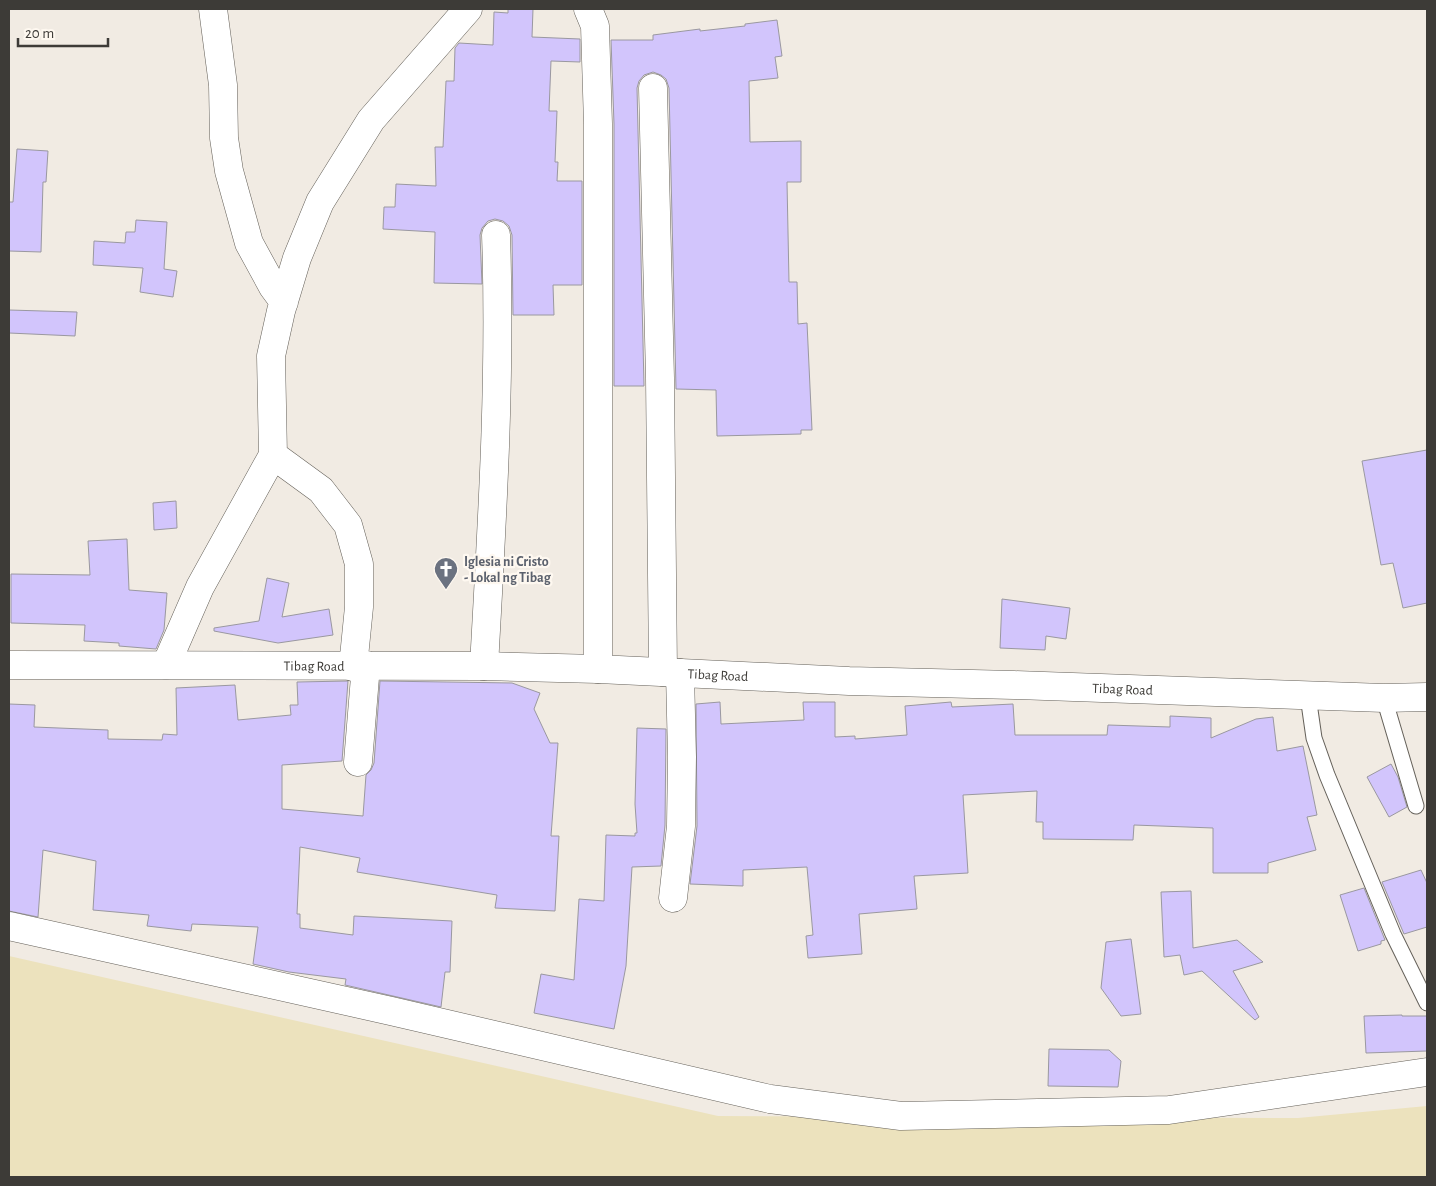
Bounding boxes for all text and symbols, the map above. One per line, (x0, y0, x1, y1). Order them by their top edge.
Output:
scale bar (18, 15, 108, 47)
text: 20 m (25, 26, 54, 41)
place label: Iglesia ni Cristo - Lokal ng Tibag (464, 555, 552, 585)
church icon: Iglesia ni Cristo - Lokal ng Tibag (433, 556, 459, 590)
street label: Tibag Road (283, 660, 344, 674)
street label: Tibag Road (687, 667, 749, 684)
street label: Tibag Road (1092, 682, 1153, 698)

